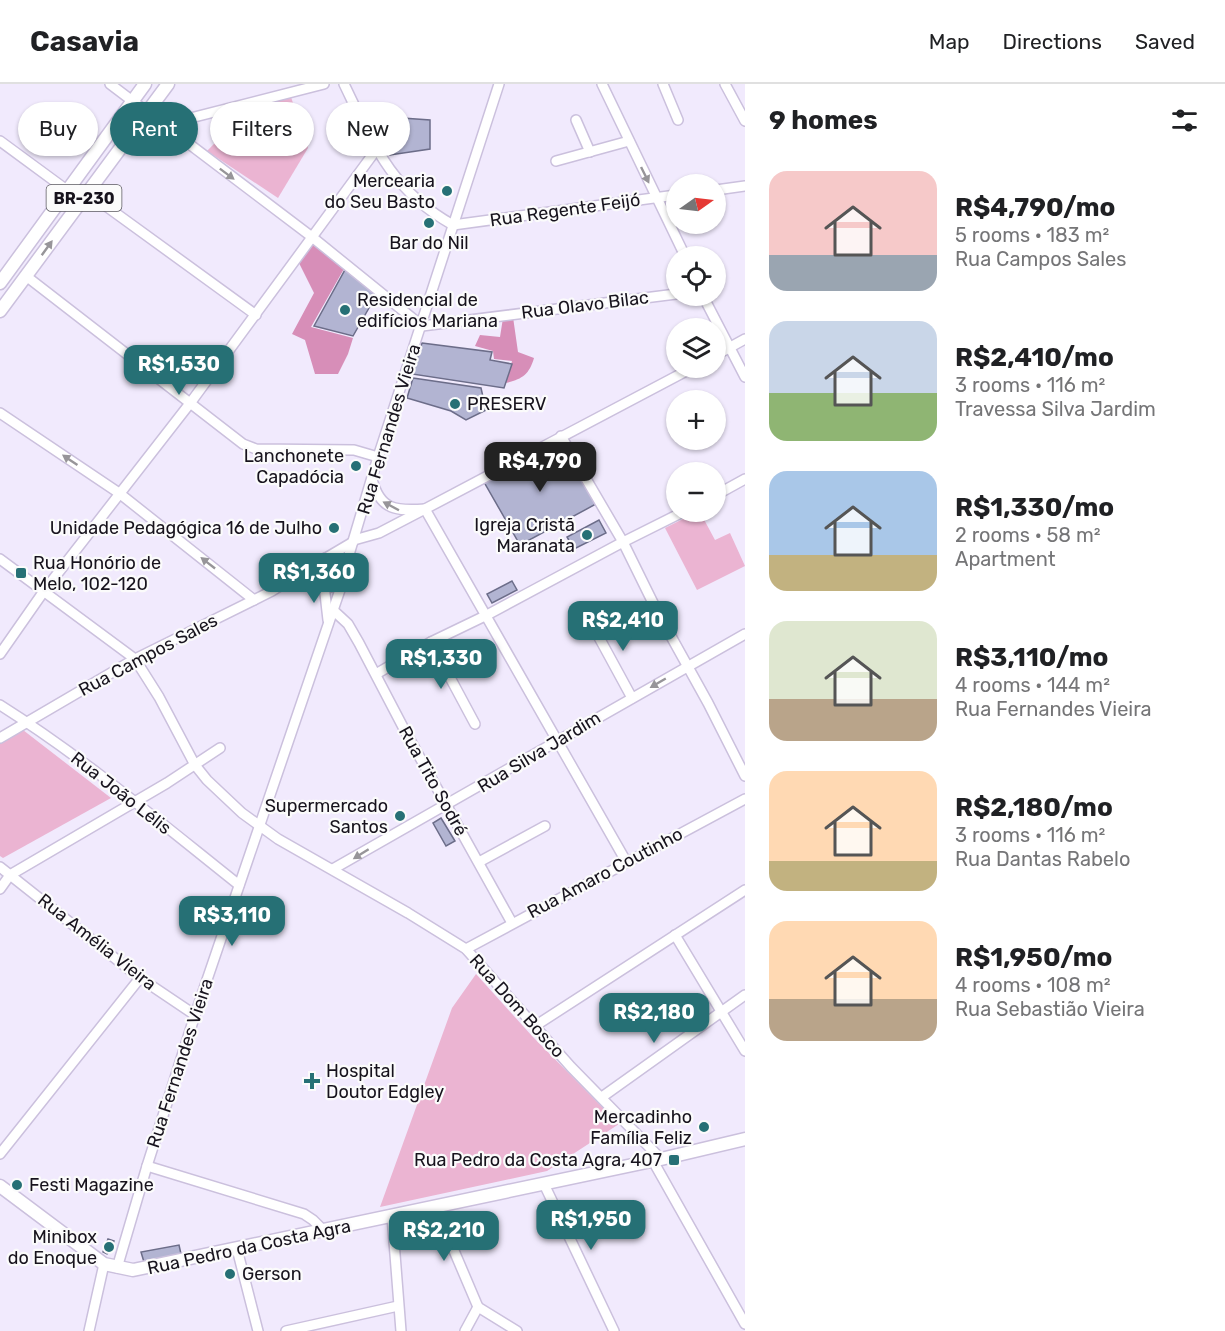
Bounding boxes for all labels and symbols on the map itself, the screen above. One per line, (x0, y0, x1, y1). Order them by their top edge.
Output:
one-way arrow (641, 166, 650, 183)
one-way arrow (219, 167, 235, 180)
place label: Mercearia do Seu Basto (325, 170, 435, 213)
north arrow (666, 174, 726, 234)
marker: Mercearia do Seu Basto (440, 184, 454, 198)
road number: BR-230 (46, 185, 122, 211)
street label: Rua Regente Feijó (488, 189, 642, 231)
marker: Bar do Nil (422, 216, 436, 230)
place label: Bar do Nil (389, 232, 469, 254)
one-way arrow (41, 240, 53, 255)
street label: Rua Olavo Bilac (520, 286, 650, 324)
place label: Residencial de edifícios Mariana (357, 289, 498, 332)
marker: Residencial de edifícios Mariana (338, 303, 352, 317)
street label: Rua Fernandes Vieira (353, 341, 425, 517)
pin: R$1,530 (124, 345, 234, 396)
place label: PRESERV (467, 393, 547, 415)
marker: PRESERV (448, 397, 462, 411)
pin: R$4,790 (485, 442, 595, 493)
place label: Lanchonete Capadócia (244, 445, 344, 488)
one-way arrow (62, 455, 79, 466)
marker: Lanchonete Capadócia (349, 459, 363, 473)
one-way arrow (382, 501, 399, 511)
place label: Igreja Cristã Maranata (474, 514, 575, 557)
place label: Unidade Pedagógica 16 de Julho (50, 517, 322, 539)
marker: Unidade Pedagógica 16 de Julho (327, 521, 341, 535)
marker: Igreja Cristã Maranata (580, 528, 594, 542)
place label: Rua Honório de Melo, 102-120 (33, 552, 161, 595)
pin: R$1,360 (259, 553, 369, 604)
one-way arrow (200, 557, 216, 570)
marker: Rua Honório de Melo, 102-120 (14, 566, 28, 580)
pin: R$2,410 (568, 601, 678, 652)
street label: Rua Campos Sales (75, 609, 221, 701)
pin: R$1,330 (386, 639, 496, 690)
one-way arrow (649, 678, 666, 688)
street label: Rua Silva Jardim (473, 707, 605, 797)
street label: Rua Tito Sodré (394, 722, 472, 840)
street label: Rua João Lélis (66, 747, 176, 839)
place label: Supermercado Santos (265, 795, 388, 838)
marker: Supermercado Santos (393, 809, 407, 823)
street label: Rua Amaro Coutinho (524, 823, 686, 923)
one-way arrow (353, 848, 369, 859)
street label: Rua Amélia Vieira (33, 889, 161, 995)
pin: R$3,110 (177, 896, 287, 947)
street label: Rua Dom Bosco (465, 950, 569, 1062)
street label: Rua Fernandes Vieira (142, 975, 218, 1151)
pin: R$2,180 (599, 993, 709, 1044)
place label: Hospital Doutor Edgley (326, 1060, 444, 1103)
marker: Hospital Doutor Edgley (303, 1072, 321, 1090)
place label: Mercadinho Família Feliz (590, 1106, 692, 1149)
marker: Mercadinho Família Feliz (697, 1120, 711, 1134)
place label: Rua Pedro da Costa Agra, 407 (414, 1149, 662, 1171)
marker: Rua Pedro da Costa Agra, 407 (667, 1153, 681, 1167)
place label: Festi Magazine (29, 1174, 154, 1196)
marker: Festi Magazine (10, 1178, 24, 1192)
pin: R$1,950 (536, 1200, 646, 1251)
pin: R$2,210 (389, 1211, 499, 1262)
street label: Rua Pedro da Costa Agra (145, 1215, 353, 1279)
place label: Minibox do Enoque (8, 1226, 97, 1269)
marker: Minibox do Enoque (102, 1240, 116, 1254)
place label: Gerson (242, 1263, 302, 1285)
marker: Gerson (223, 1267, 237, 1281)

